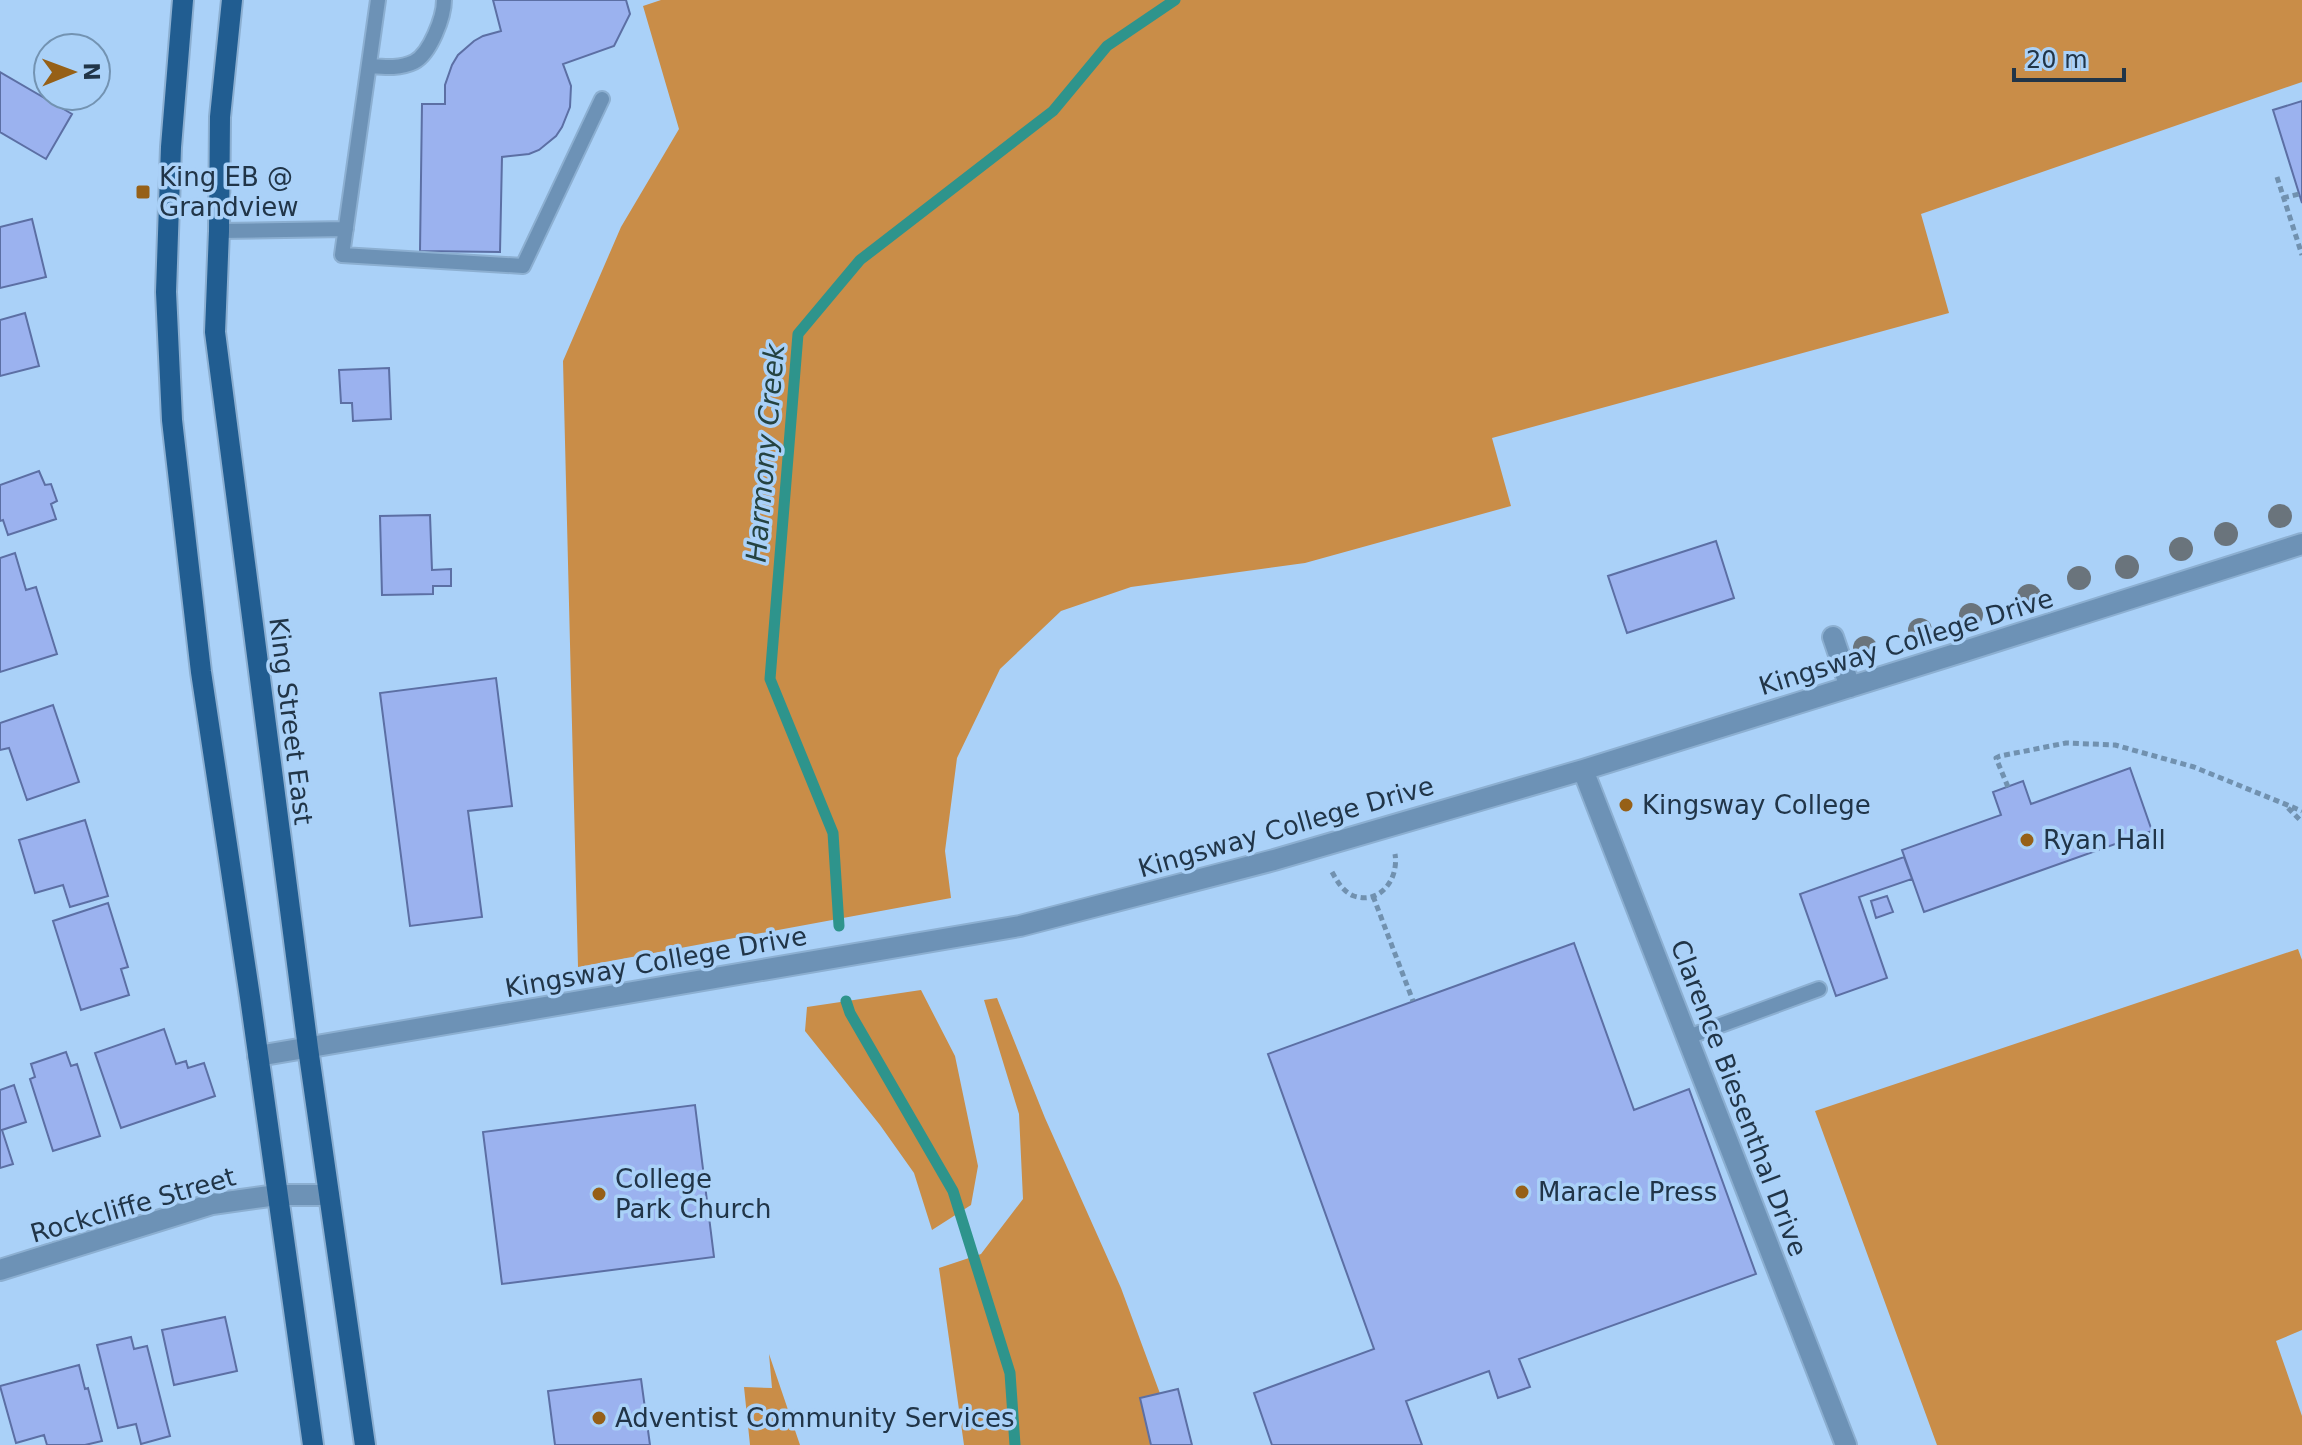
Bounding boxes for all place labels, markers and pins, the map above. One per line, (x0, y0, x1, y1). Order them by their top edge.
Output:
place label: King EB @ Grandview (159, 162, 299, 222)
marker: King EB @ Grandview (134, 183, 152, 201)
place label: Kingsway College (1642, 790, 1871, 820)
marker: Kingsway College (1617, 796, 1635, 814)
place label: Ryan Hall (2043, 825, 2166, 855)
marker: Ryan Hall (2018, 831, 2036, 849)
place label: College Park Church (615, 1164, 771, 1224)
place label: Maracle Press (1538, 1177, 1717, 1207)
marker: Maracle Press (1513, 1183, 1531, 1201)
marker: College Park Church (590, 1185, 608, 1203)
place label: Adventist Community Services (615, 1403, 1015, 1433)
marker: Adventist Community Services (590, 1409, 608, 1427)

